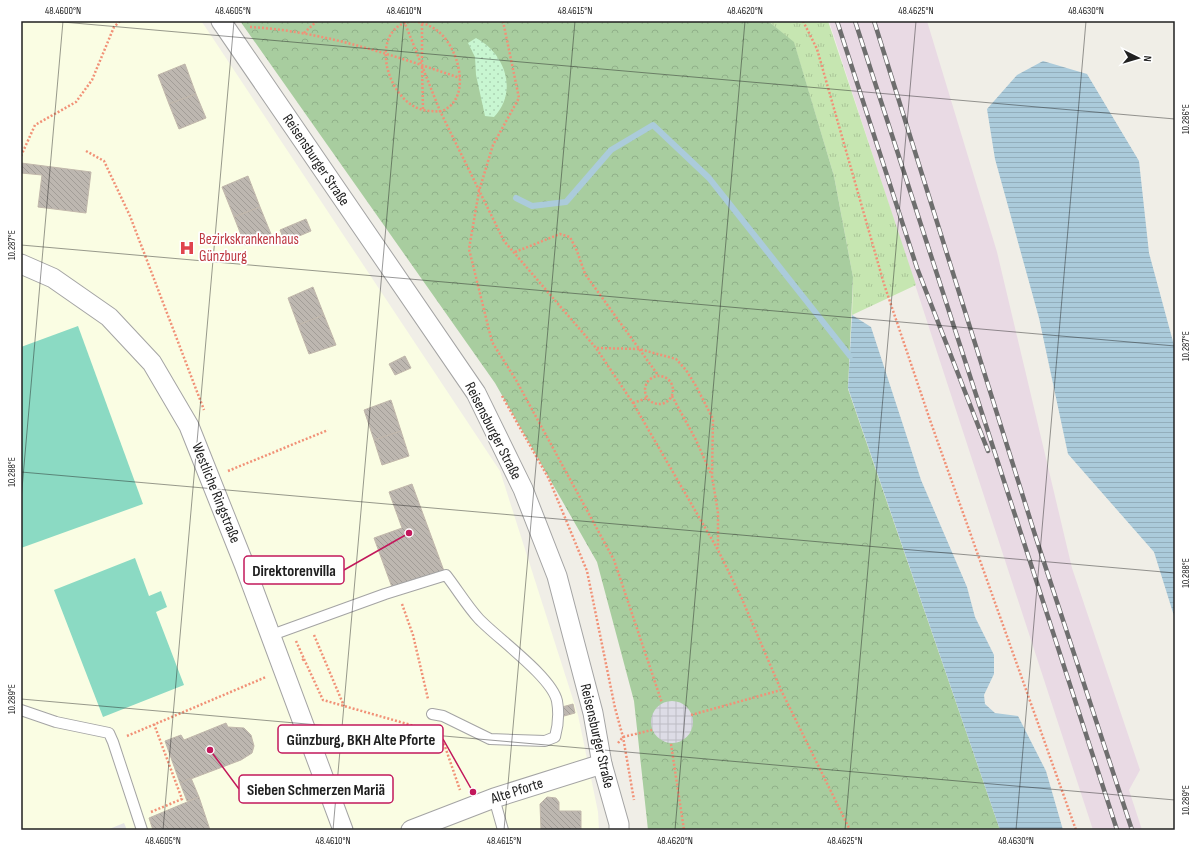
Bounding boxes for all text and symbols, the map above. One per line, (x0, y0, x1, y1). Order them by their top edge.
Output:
text: 48.4600°N (45, 5, 81, 17)
text: 48.4605°N (215, 5, 251, 17)
text: 48.4610°N (387, 5, 422, 17)
text: 48.4615°N (558, 5, 592, 17)
text: 48.4620°N (727, 5, 763, 17)
text: 48.4625°N (898, 5, 934, 17)
text: 48.4630°N (1068, 5, 1104, 17)
north arrow (1118, 38, 1158, 78)
text: N (1141, 55, 1154, 62)
text: 10.286°E (1180, 104, 1192, 134)
street label: Reisensburger Straße (278, 110, 354, 210)
text: 10.287°E (6, 230, 18, 260)
place label: Bezirkskrankenhaus Günzburg (199, 230, 299, 266)
hospital icon: Bezirkskrankenhaus Günzburg (178, 239, 196, 257)
text: 10.287°E (1180, 331, 1192, 361)
street label: Reisensburger Straße (460, 379, 526, 483)
street label: Westliche Ringstraße (187, 440, 245, 546)
text: 10.288°E (6, 457, 18, 487)
callout: Direktorenvilla (244, 556, 344, 584)
text: 10.288°E (1180, 558, 1192, 588)
text: Direktorenvilla (252, 562, 336, 581)
street label: Reisensburger Straße (576, 682, 618, 790)
text: 10.289°E (6, 684, 18, 714)
callout: Günzburg, BKH Alte Pforte (278, 725, 443, 753)
text: Günzburg, BKH Alte Pforte (287, 731, 436, 750)
street label: Alte Pforte (487, 774, 546, 809)
callout: Sieben Schmerzen Mariä (239, 775, 393, 803)
text: Sieben Schmerzen Mariä (247, 781, 385, 800)
text: 10.289°E (1180, 785, 1192, 815)
text: 48.4605°N (145, 835, 181, 847)
text: 48.4610°N (316, 835, 351, 847)
text: 48.4615°N (487, 835, 521, 847)
text: 48.4620°N (657, 835, 693, 847)
text: 48.4625°N (827, 835, 863, 847)
text: 48.4630°N (998, 835, 1034, 847)

